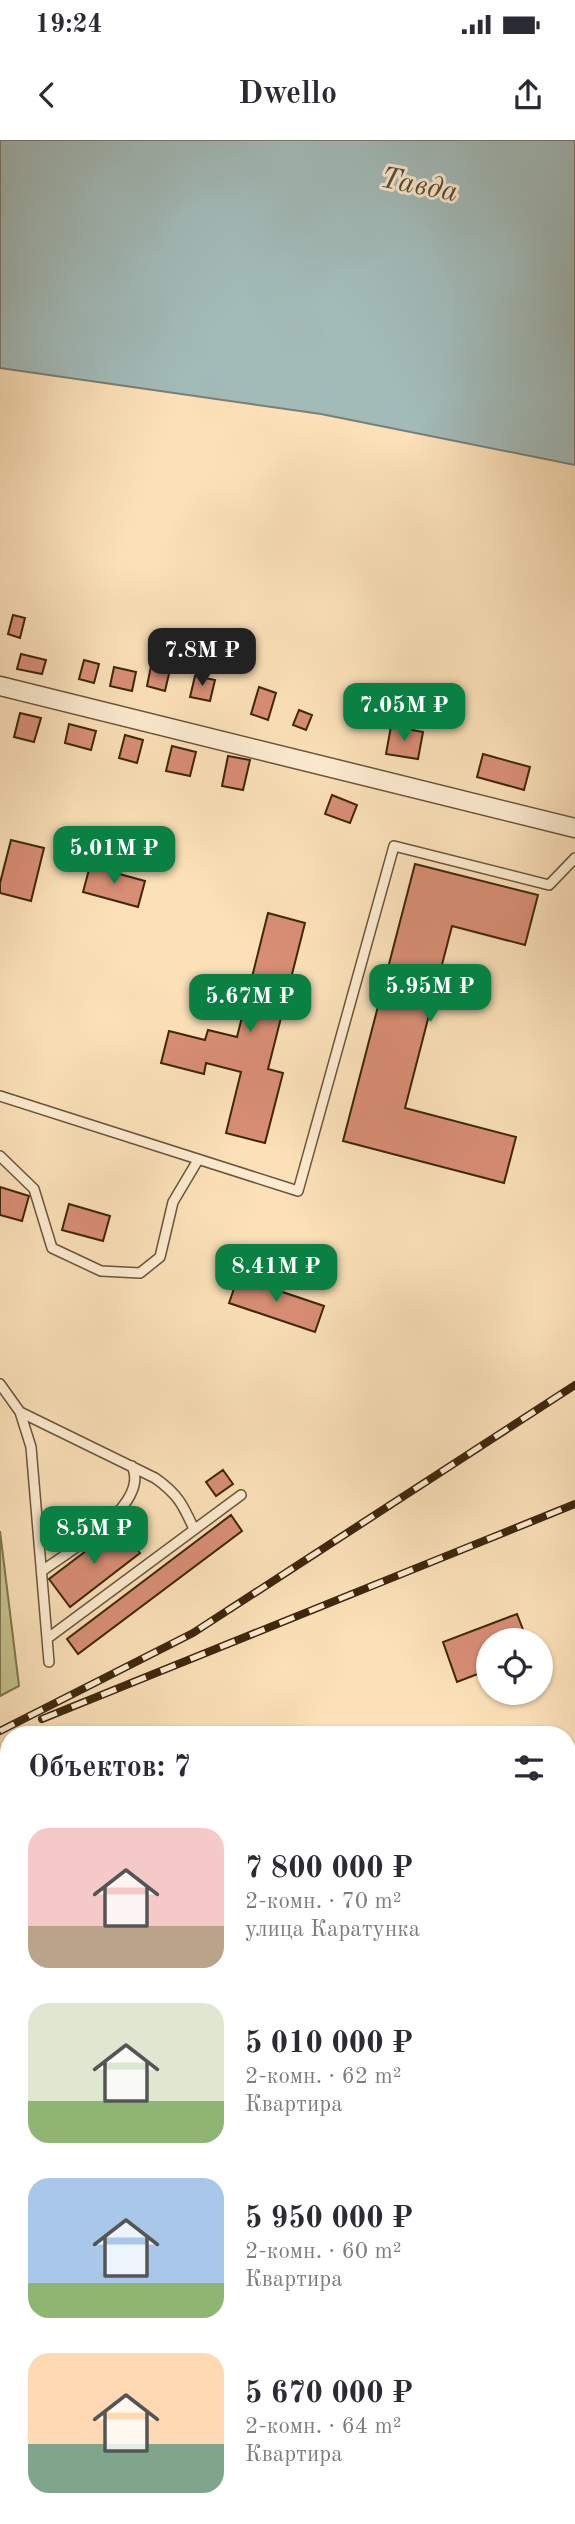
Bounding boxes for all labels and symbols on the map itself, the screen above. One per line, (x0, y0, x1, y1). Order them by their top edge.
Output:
water label: Тавда (378, 164, 460, 208)
pin: 7.8M ₽ (145, 629, 259, 688)
pin: 7.05M ₽ (339, 684, 469, 743)
pin: 5.01M ₽ (49, 826, 179, 886)
pin: 5.95M ₽ (365, 964, 495, 1024)
pin: 5.67M ₽ (185, 974, 315, 1034)
pin: 8.41M ₽ (211, 1244, 341, 1304)
pin: 8.5M ₽ (37, 1506, 151, 1566)

